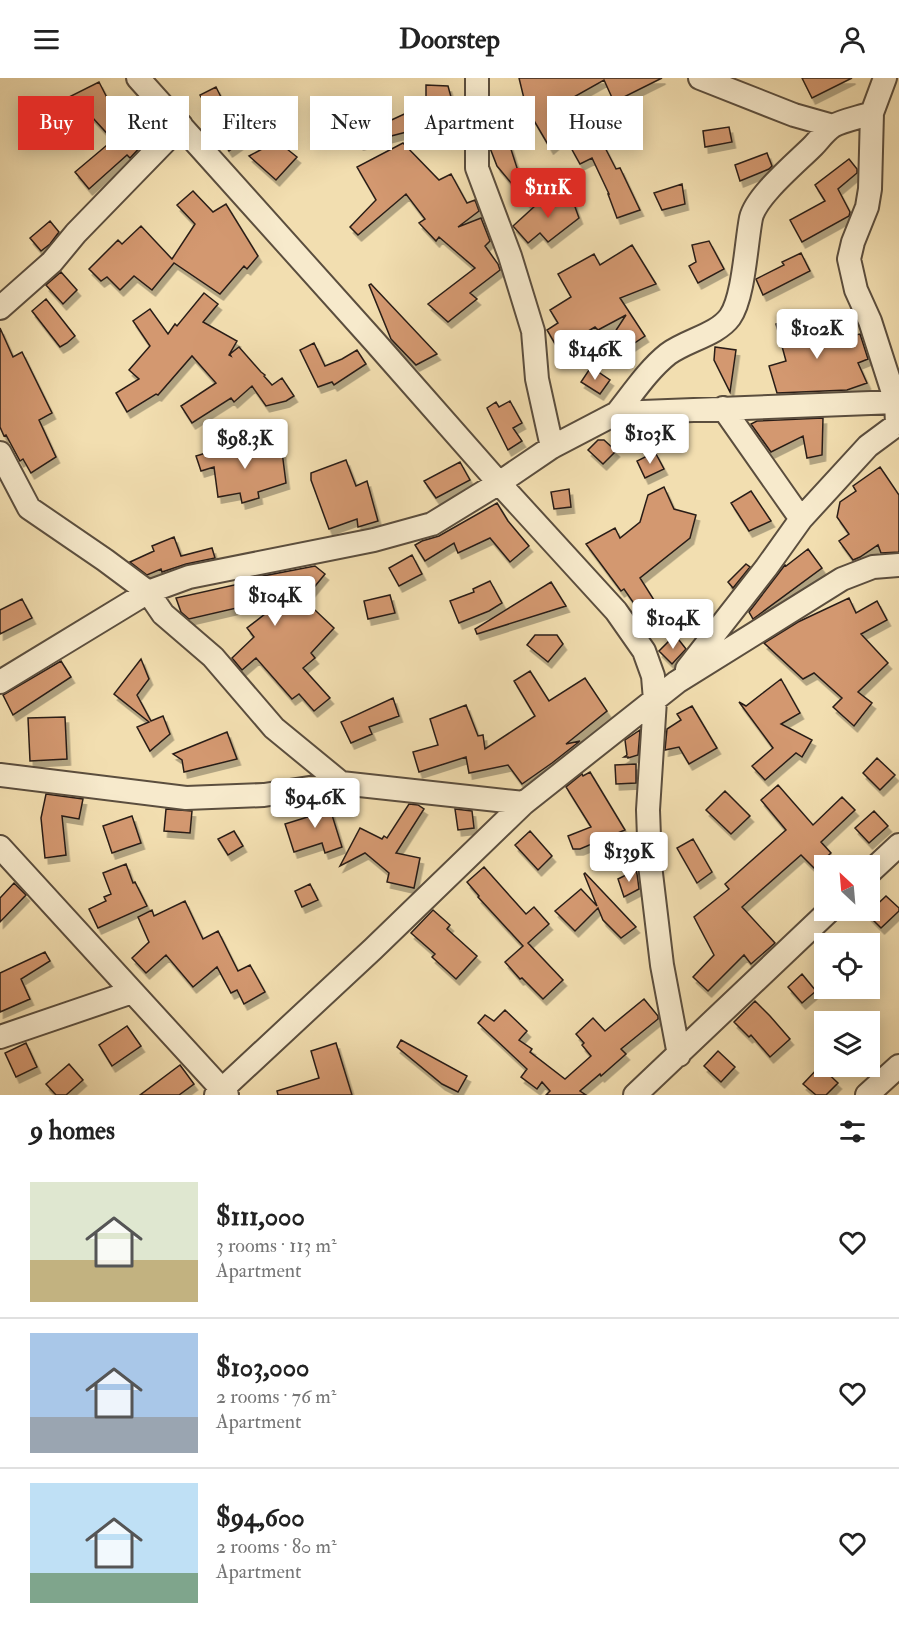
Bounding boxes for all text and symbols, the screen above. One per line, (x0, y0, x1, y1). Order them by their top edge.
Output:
icon: menu (30, 23, 63, 56)
text: Doorstep (399, 23, 500, 56)
icon: person (836, 23, 869, 56)
chip: Buy (18, 96, 94, 150)
chip: Rent (106, 96, 189, 150)
chip: Filters (201, 96, 298, 150)
chip: New (310, 96, 392, 150)
chip: Apartment (404, 96, 535, 150)
chip: House (547, 96, 643, 150)
pin: $111K (506, 168, 590, 219)
text: $111K (525, 175, 571, 200)
pin: $102K (775, 309, 859, 360)
text: $102K (791, 316, 843, 341)
pin: $146K (553, 330, 637, 381)
text: $146K (568, 337, 622, 362)
pin: $103K (608, 414, 692, 465)
pin: $98.3K (196, 419, 294, 470)
text: $103K (625, 421, 675, 446)
text: $98.3K (217, 426, 273, 451)
pin: $104K (233, 576, 317, 627)
text: $104K (248, 583, 302, 608)
pin: $104K (631, 599, 715, 650)
text: $104K (646, 606, 700, 631)
pin: $94.6K (266, 778, 364, 829)
text: $94.6K (285, 785, 345, 810)
pin: $139K (587, 832, 671, 883)
text: $139K (604, 839, 654, 864)
north arrow (814, 855, 880, 921)
map controls (814, 855, 880, 1077)
button: locate (814, 933, 880, 999)
button: layers (814, 1011, 880, 1077)
text: 9 homes (30, 1115, 115, 1147)
icon: filters (836, 1115, 869, 1148)
text: $111,000 (216, 1201, 305, 1233)
icon: home (78, 1206, 150, 1278)
icon: heart (836, 1226, 869, 1259)
text: 3 rooms · 113 m² (216, 1233, 337, 1258)
text: Apartment (216, 1258, 301, 1283)
text: $103,000 (216, 1352, 309, 1384)
icon: home (78, 1357, 150, 1429)
icon: heart (836, 1377, 869, 1410)
text: 2 rooms · 76 m² (216, 1384, 336, 1409)
text: Apartment (216, 1409, 301, 1434)
text: $94,600 (216, 1502, 305, 1534)
icon: home (78, 1507, 150, 1579)
icon: heart (836, 1527, 869, 1560)
text: 2 rooms · 80 m² (216, 1534, 337, 1559)
text: Apartment (216, 1559, 301, 1584)

